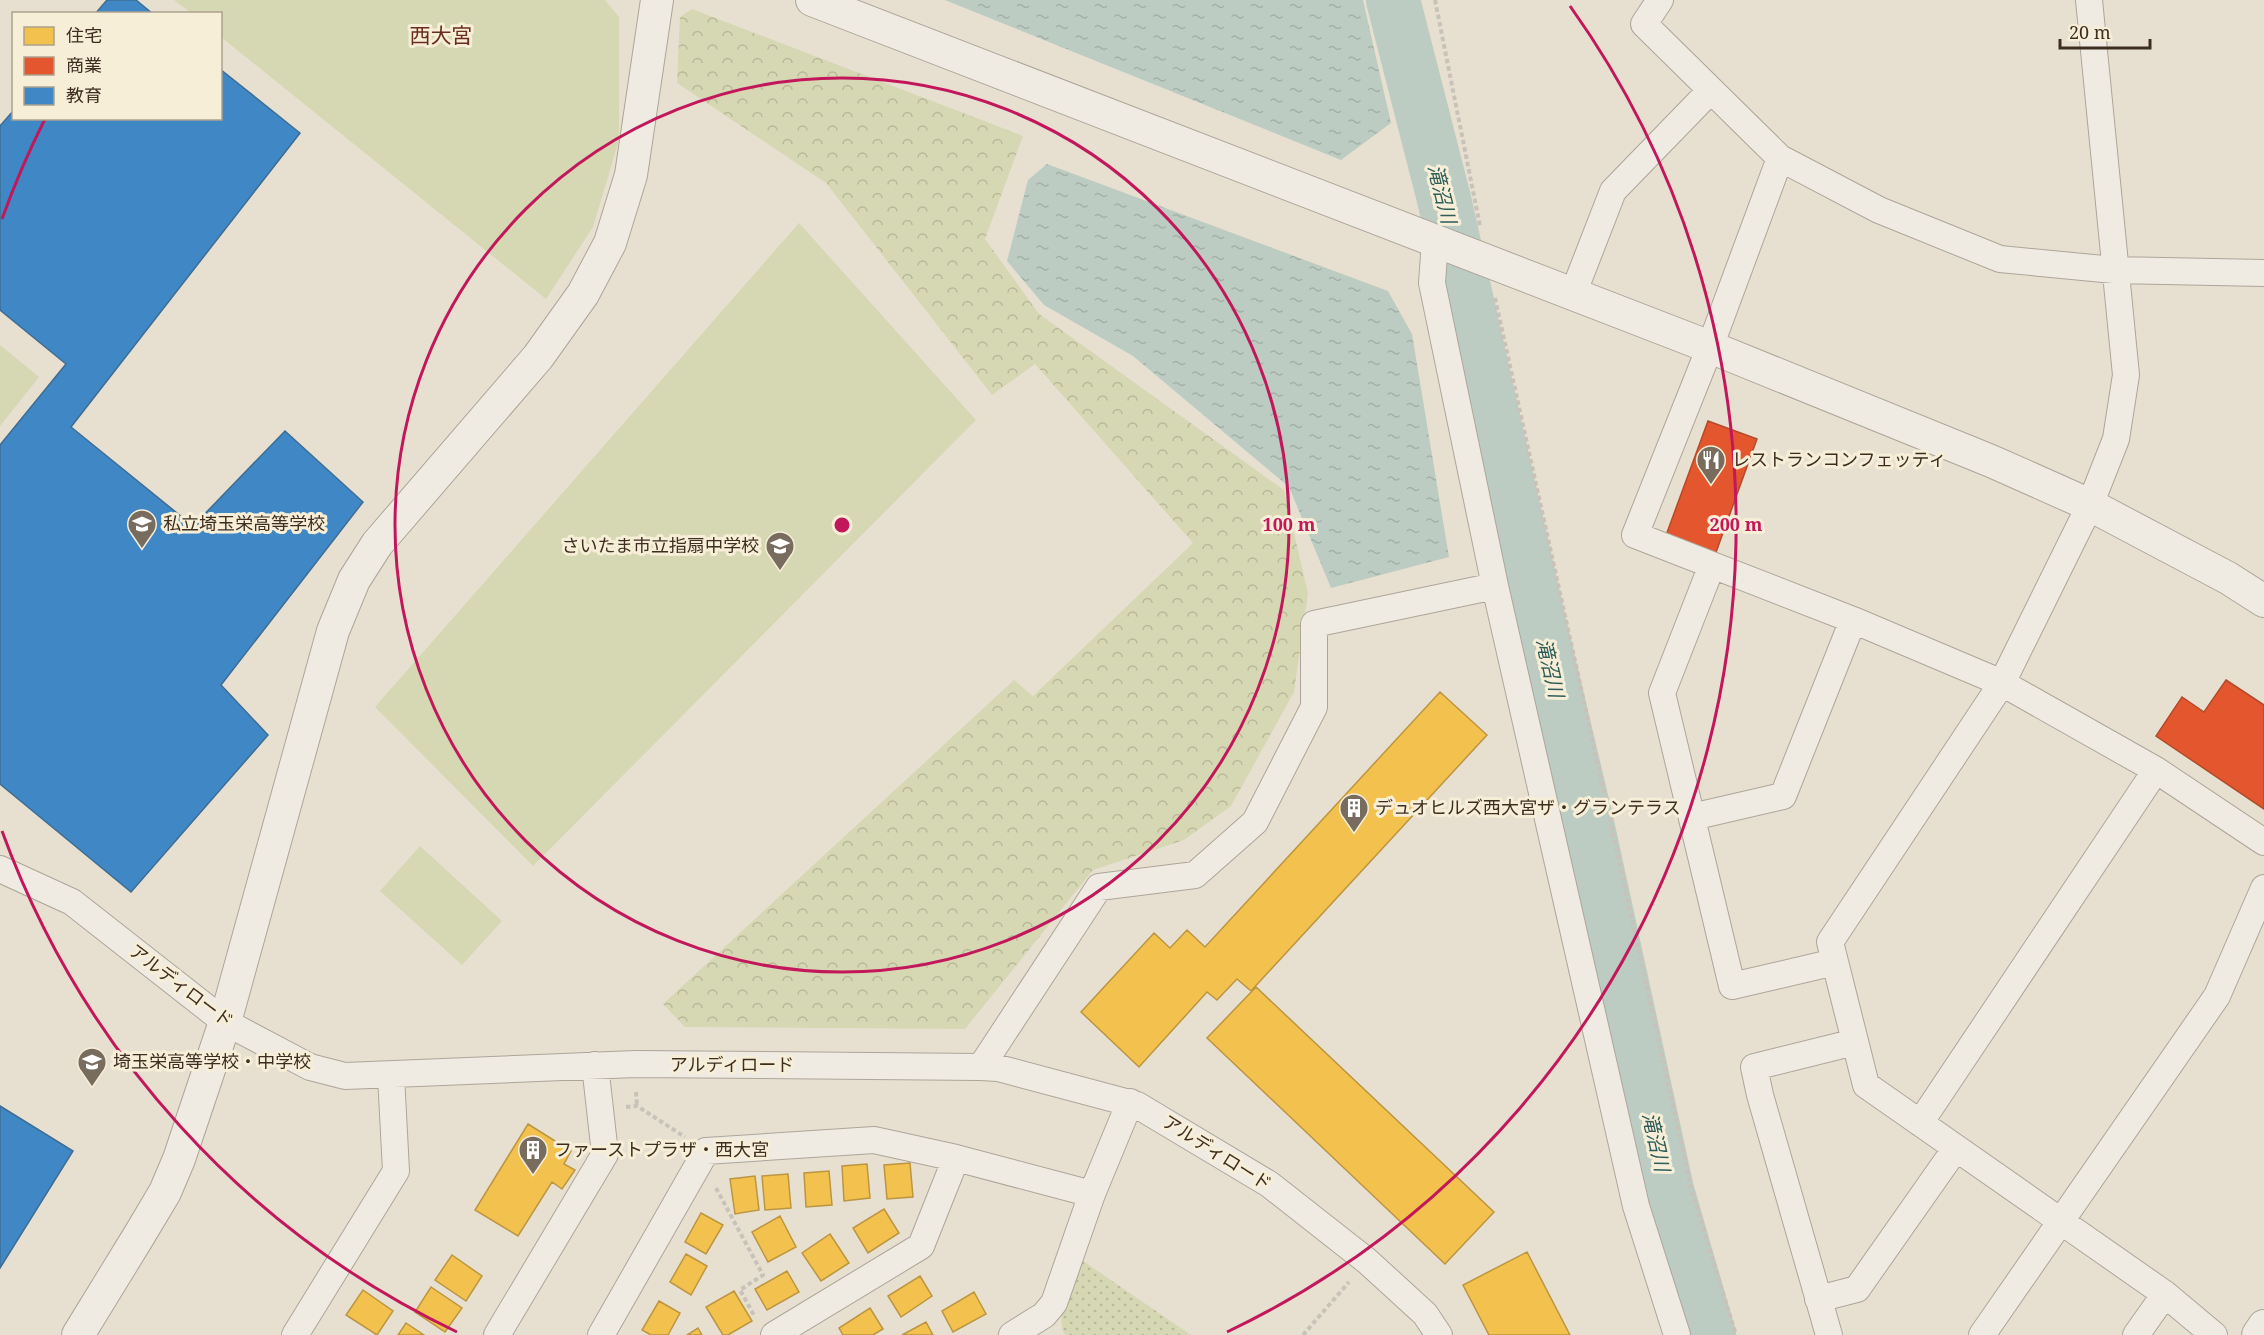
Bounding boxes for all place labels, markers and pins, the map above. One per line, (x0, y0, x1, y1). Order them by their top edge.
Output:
restaurant icon: レストランコンフェッティ (1695, 444, 1727, 486)
place label: レストランコンフェッティ (1732, 447, 1946, 471)
school or university icon: 私立埼玉栄高等学校 (126, 508, 158, 550)
place label: 私立埼玉栄高等学校 (163, 511, 325, 535)
centre of rings (832, 515, 852, 535)
school or university icon: さいたま市立指扇中学校 (764, 530, 796, 572)
place label: さいたま市立指扇中学校 (562, 533, 759, 557)
building icon: デュオヒルズ西大宮ザ・グランテラス (1338, 792, 1370, 834)
place label: デュオヒルズ西大宮ザ・グランテラス (1375, 795, 1681, 819)
school or university icon: 埼玉栄高等学校・中学校 (76, 1046, 108, 1088)
place label: 埼玉栄高等学校・中学校 (113, 1049, 311, 1073)
building icon: ファーストプラザ・西大宮 (517, 1134, 549, 1176)
place label: ファーストプラザ・西大宮 (554, 1137, 769, 1161)

